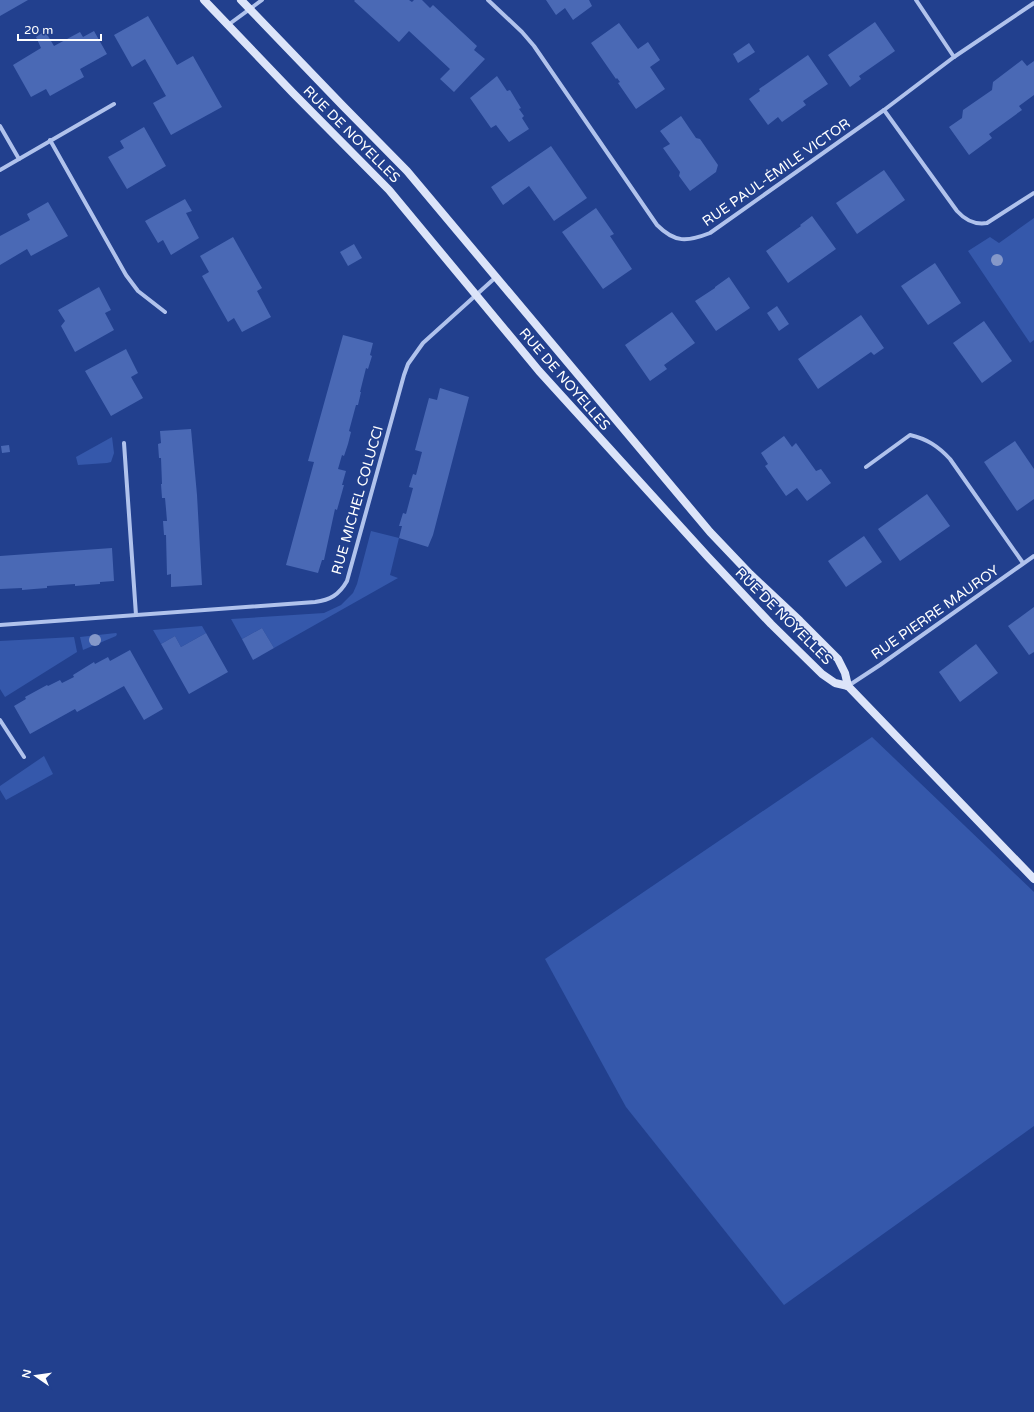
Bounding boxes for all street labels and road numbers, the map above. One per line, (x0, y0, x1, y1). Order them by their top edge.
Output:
street label: RUE DE NOYELLES (300, 82, 404, 187)
street label: RUE PAUL-ÉMILE VICTOR (699, 115, 853, 230)
street label: RUE DE NOYELLES (516, 325, 614, 434)
street label: RUE MICHEL COLUCCI (328, 424, 387, 576)
street label: RUE PIERRE MAUROY (868, 562, 1003, 663)
street label: RUE DE NOYELLES (732, 564, 836, 669)

